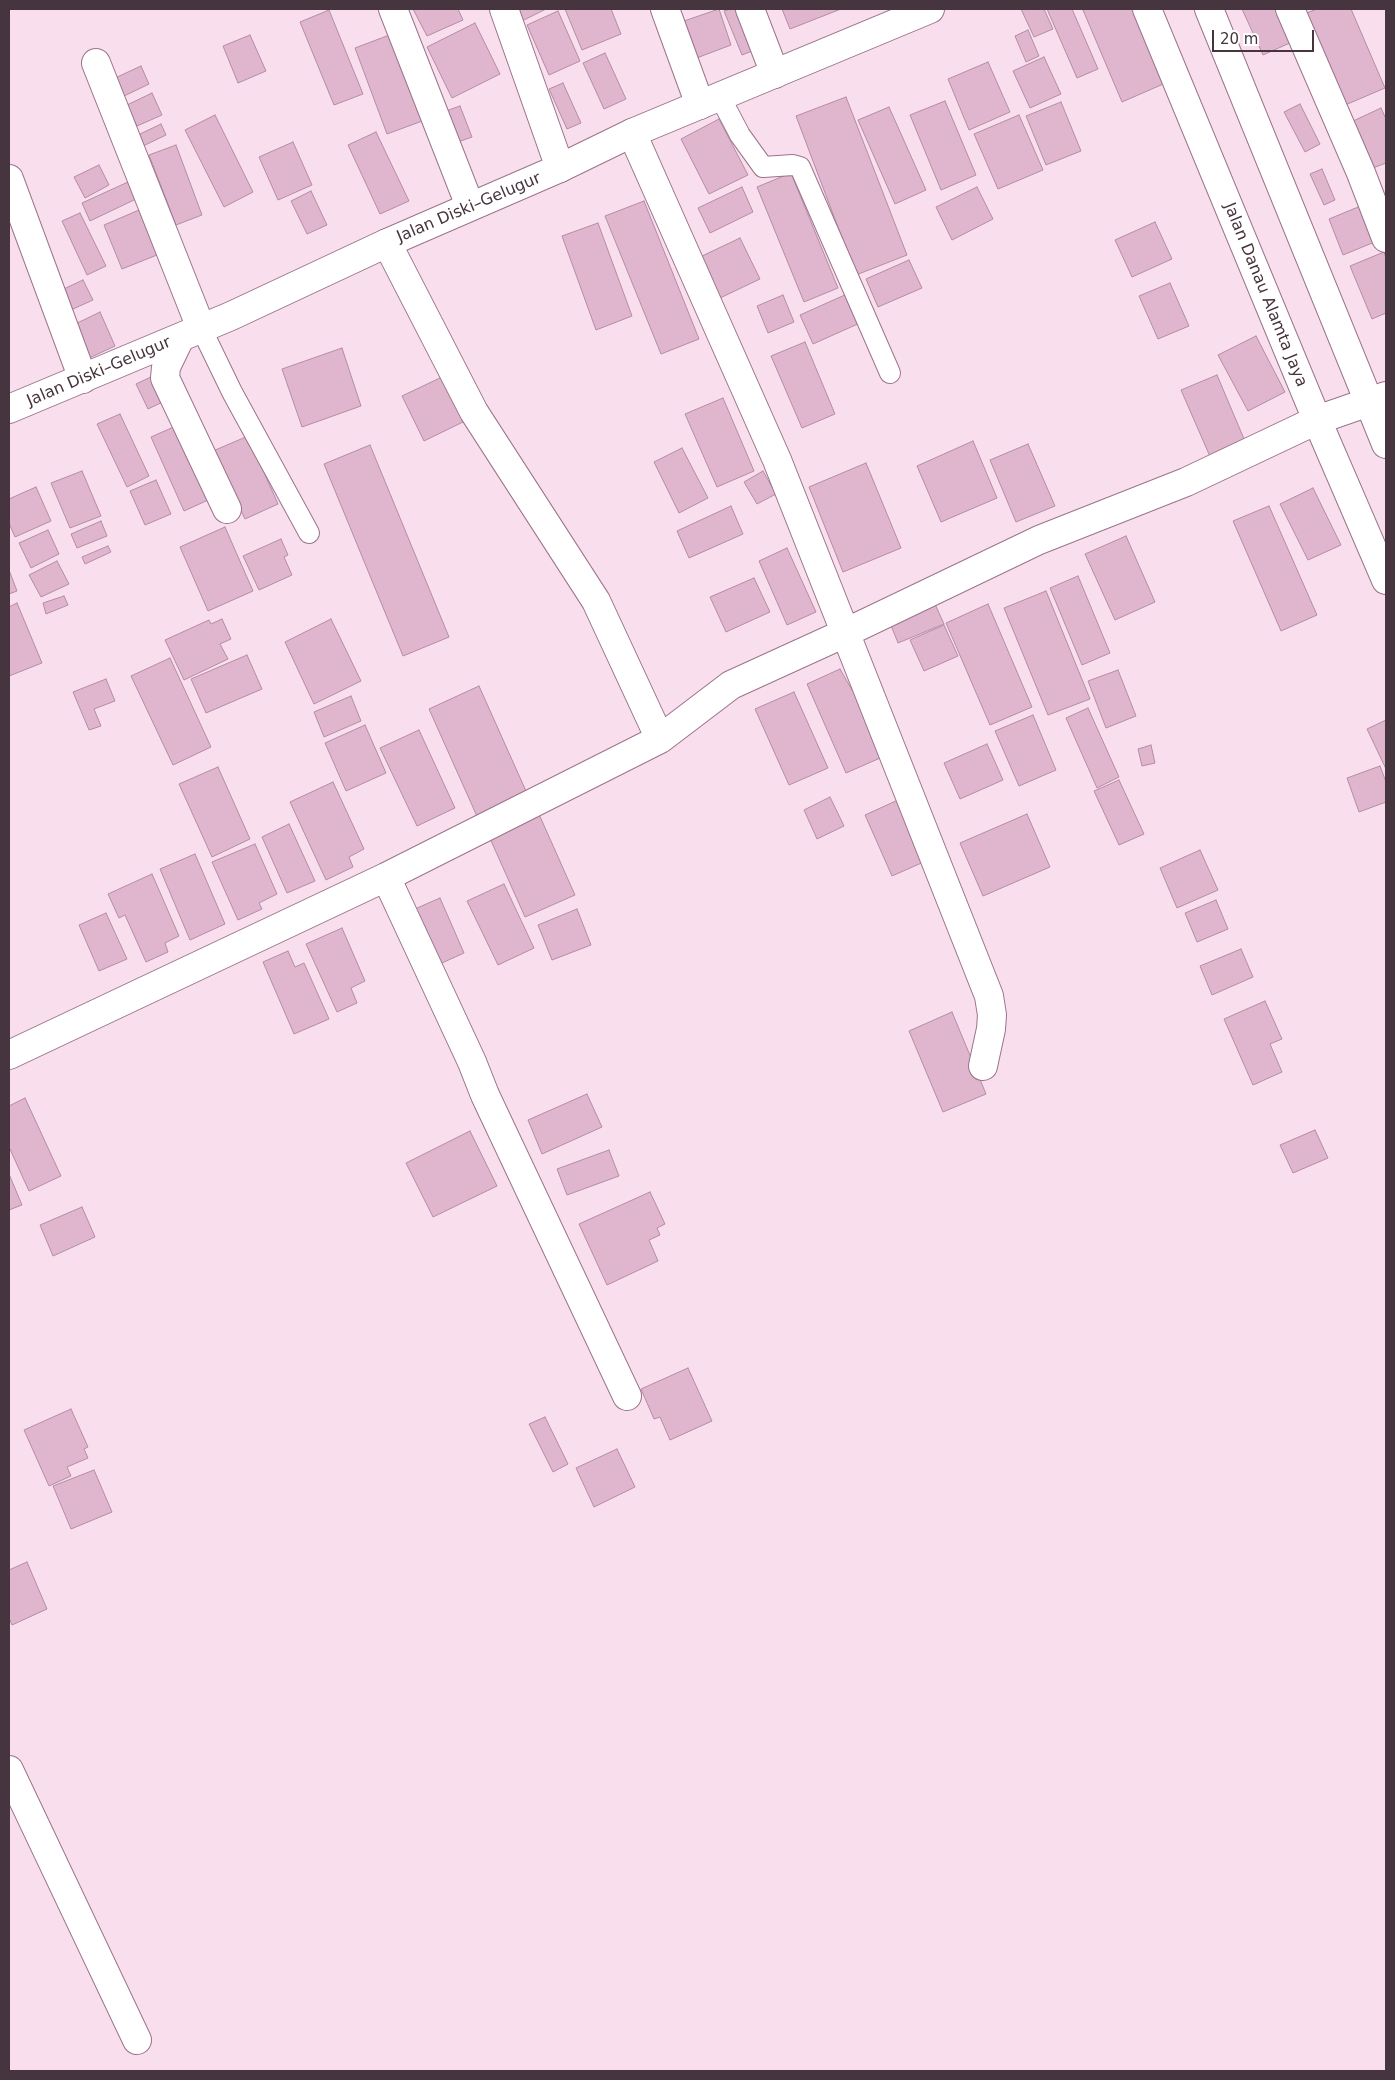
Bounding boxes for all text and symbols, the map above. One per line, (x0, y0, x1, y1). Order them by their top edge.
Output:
scale bar (1215, 20, 1318, 52)
text: 20 m (1220, 30, 1258, 48)
street label: Jalan Diski–Gelugur (394, 169, 544, 247)
street label: Jalan Danau Alamta Jaya (1219, 200, 1311, 390)
street label: Jalan Diski–Gelugur (24, 333, 174, 411)

